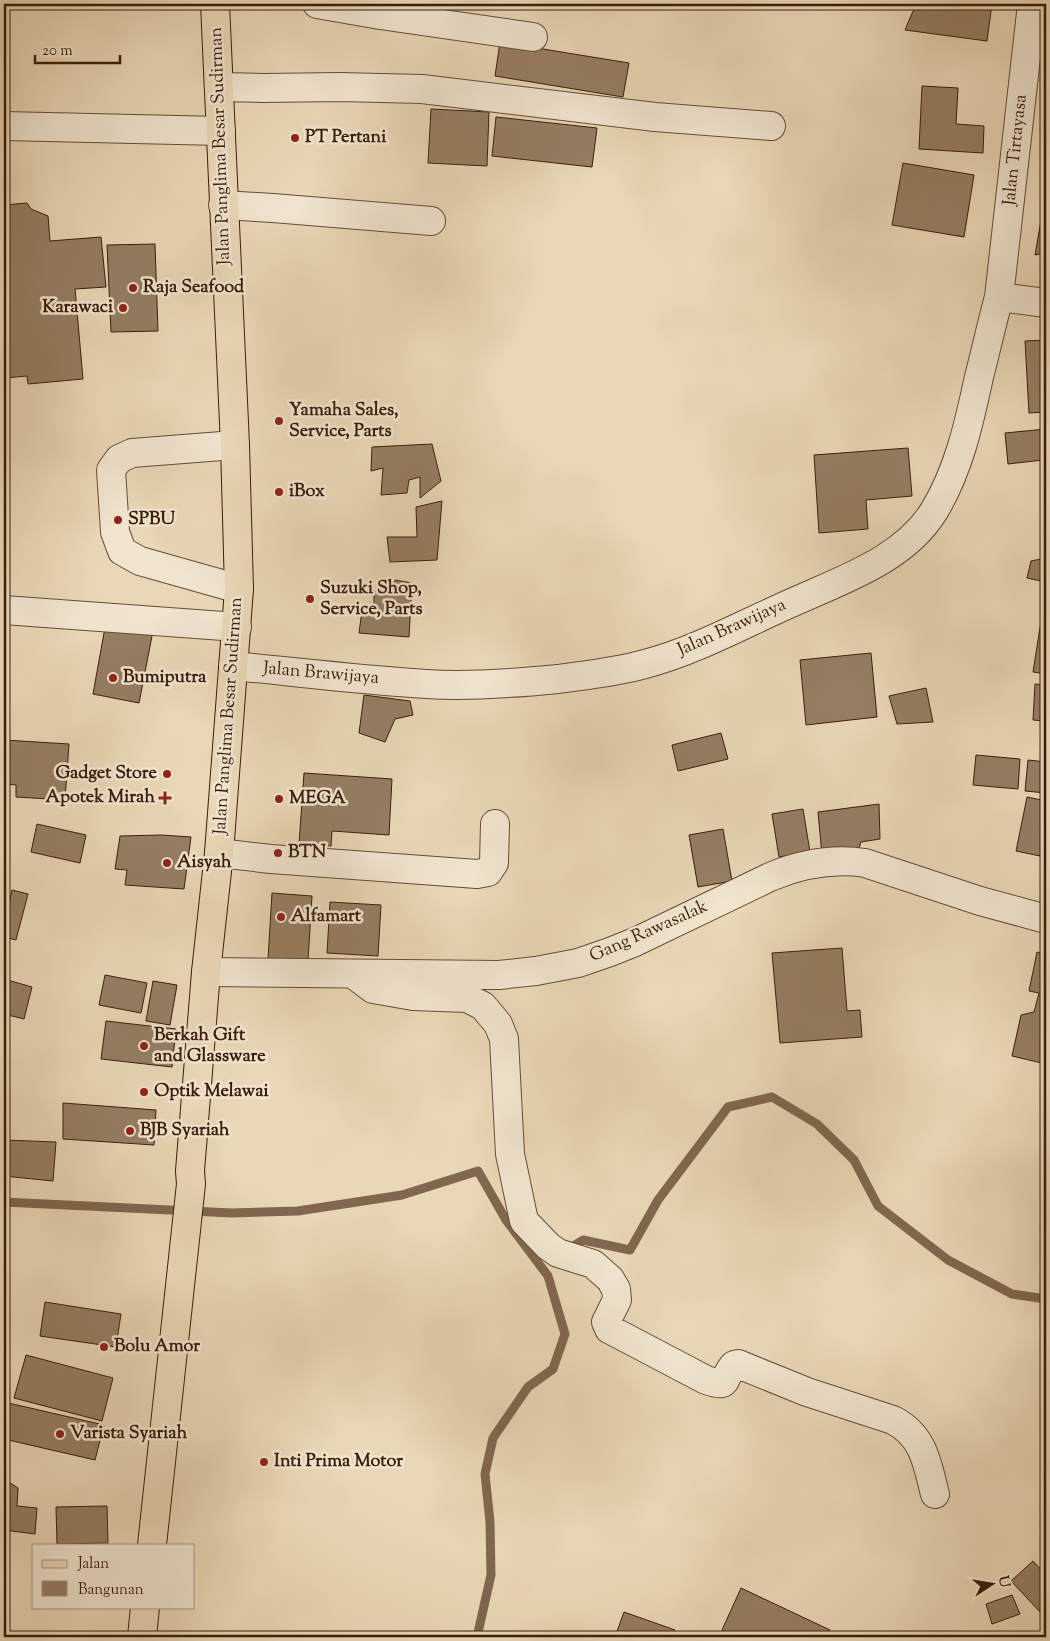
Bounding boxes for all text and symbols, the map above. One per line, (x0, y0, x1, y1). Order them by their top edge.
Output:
street label: Jalan Panglima Besar Sudirman (204, 26, 238, 266)
scale bar (35, 32, 120, 64)
text: 20 m (42, 41, 73, 62)
street label: Jalan Tirtayasa (997, 93, 1035, 208)
place label: PT Pertani (305, 125, 387, 151)
marker: PT Pertani (289, 132, 301, 144)
place label: Raja Seafood (143, 275, 245, 301)
marker: Raja Seafood (127, 282, 139, 294)
place label: Karawaci (42, 295, 114, 321)
marker: Karawaci (117, 302, 129, 314)
place label: Yamaha Sales, Service, Parts (289, 398, 399, 445)
marker: Yamaha Sales, Service, Parts (273, 415, 285, 427)
place label: iBox (289, 479, 325, 505)
marker: iBox (273, 486, 285, 498)
place label: SPBU (128, 507, 175, 533)
marker: SPBU (112, 514, 124, 526)
place label: Suzuki Shop, Service, Parts (320, 576, 423, 623)
street label: Jalan Brawijaya (673, 592, 790, 664)
marker: Suzuki Shop, Service, Parts (304, 593, 316, 605)
street label: Jalan Panglima Besar Sudirman (208, 596, 250, 837)
street label: Jalan Brawijaya (261, 656, 380, 692)
place label: Bumiputra (123, 665, 207, 691)
marker: Bumiputra (107, 672, 119, 684)
place label: Gadget Store (55, 761, 158, 787)
marker: Gadget Store (161, 768, 173, 780)
place label: Apotek Mirah (46, 785, 155, 811)
place label: MEGA (289, 786, 346, 812)
marker: Apotek Mirah (159, 792, 171, 804)
marker: MEGA (273, 793, 285, 805)
place label: BTN (288, 840, 327, 866)
marker: BTN (272, 847, 284, 859)
place label: Aisyah (177, 850, 232, 876)
marker: Aisyah (161, 857, 173, 869)
street label: Gang Rawasalak (586, 894, 713, 970)
place label: Alfamart (291, 904, 362, 930)
marker: Alfamart (275, 911, 287, 923)
place label: Berkah Gift and Glassware (154, 1023, 266, 1070)
marker: Berkah Gift and Glassware (138, 1040, 150, 1052)
place label: Optik Melawai (154, 1079, 270, 1105)
marker: Optik Melawai (138, 1086, 150, 1098)
place label: BJB Syariah (140, 1118, 230, 1144)
marker: BJB Syariah (124, 1125, 136, 1137)
place label: Bolu Amor (114, 1334, 200, 1360)
marker: Bolu Amor (98, 1341, 110, 1353)
place label: Varista Syariah (70, 1421, 188, 1447)
marker: Varista Syariah (54, 1428, 66, 1440)
place label: Inti Prima Motor (274, 1449, 403, 1475)
marker: Inti Prima Motor (258, 1456, 270, 1468)
legend (32, 1544, 195, 1608)
text: Jalan (77, 1554, 109, 1575)
north arrow (968, 1558, 1018, 1608)
text: U (992, 1574, 1014, 1590)
text: Bangunan (78, 1580, 144, 1601)

